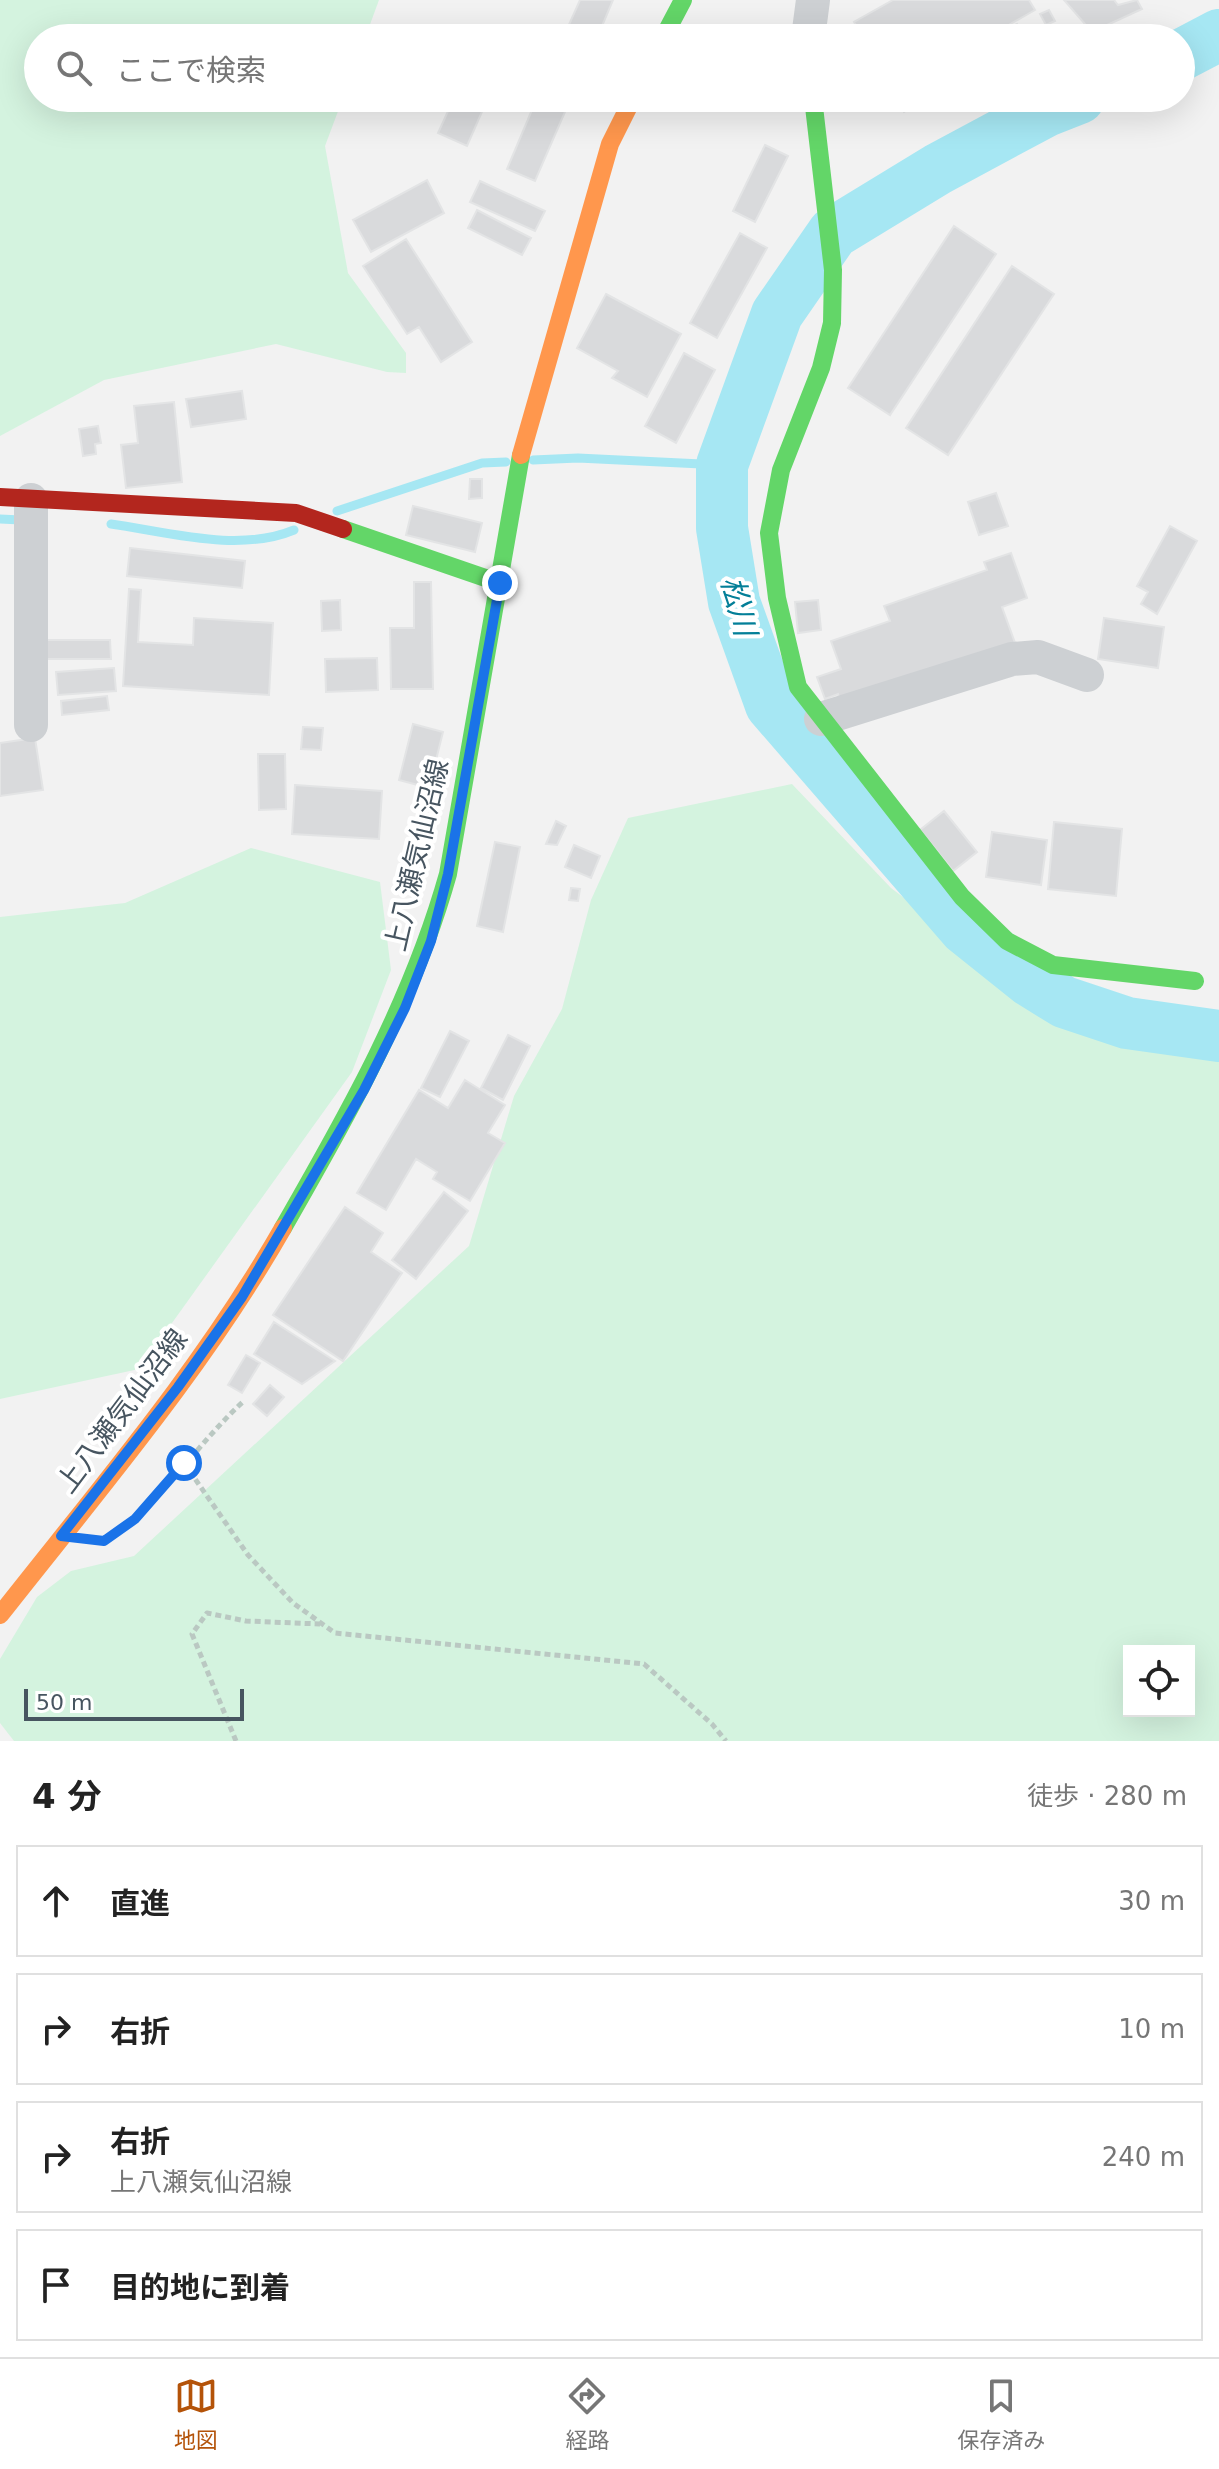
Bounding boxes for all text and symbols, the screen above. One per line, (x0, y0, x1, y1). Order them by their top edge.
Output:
search box (24, 24, 1195, 112)
icon: search (52, 46, 96, 90)
text: ここで検索 (116, 53, 266, 88)
route end (482, 565, 518, 601)
water label: 松川 (714, 572, 764, 642)
street label: 上八瀬気仙沼線 (379, 756, 455, 954)
street label: 上八瀬気仙沼線 (50, 1323, 194, 1499)
route start (166, 1445, 202, 1481)
map controls (1123, 1645, 1195, 1717)
button: locate (1123, 1645, 1195, 1717)
scale bar (24, 1685, 244, 1721)
text: 50 m (36, 1690, 92, 1715)
text: 4 分 (32, 1776, 102, 1816)
text: 徒歩 · 280 m (1027, 1781, 1187, 1811)
icon: ahead (34, 1879, 78, 1923)
text: 直進 (110, 1886, 170, 1921)
text: 30 m (1118, 1886, 1185, 1916)
icon: right (34, 2007, 78, 2051)
text: 右折 (110, 2014, 170, 2049)
text: 10 m (1118, 2014, 1185, 2044)
text: 右折 (110, 2124, 170, 2159)
icon: right (34, 2135, 78, 2179)
text: 240 m (1102, 2142, 1185, 2172)
text: 上八瀬気仙沼線 (110, 2167, 292, 2197)
icon: arrive (34, 2263, 78, 2307)
text: 目的地に到着 (110, 2270, 290, 2305)
tab: 地図 (174, 2374, 218, 2454)
tab: 経路 (565, 2374, 609, 2454)
tab: 保存済み (957, 2374, 1045, 2454)

